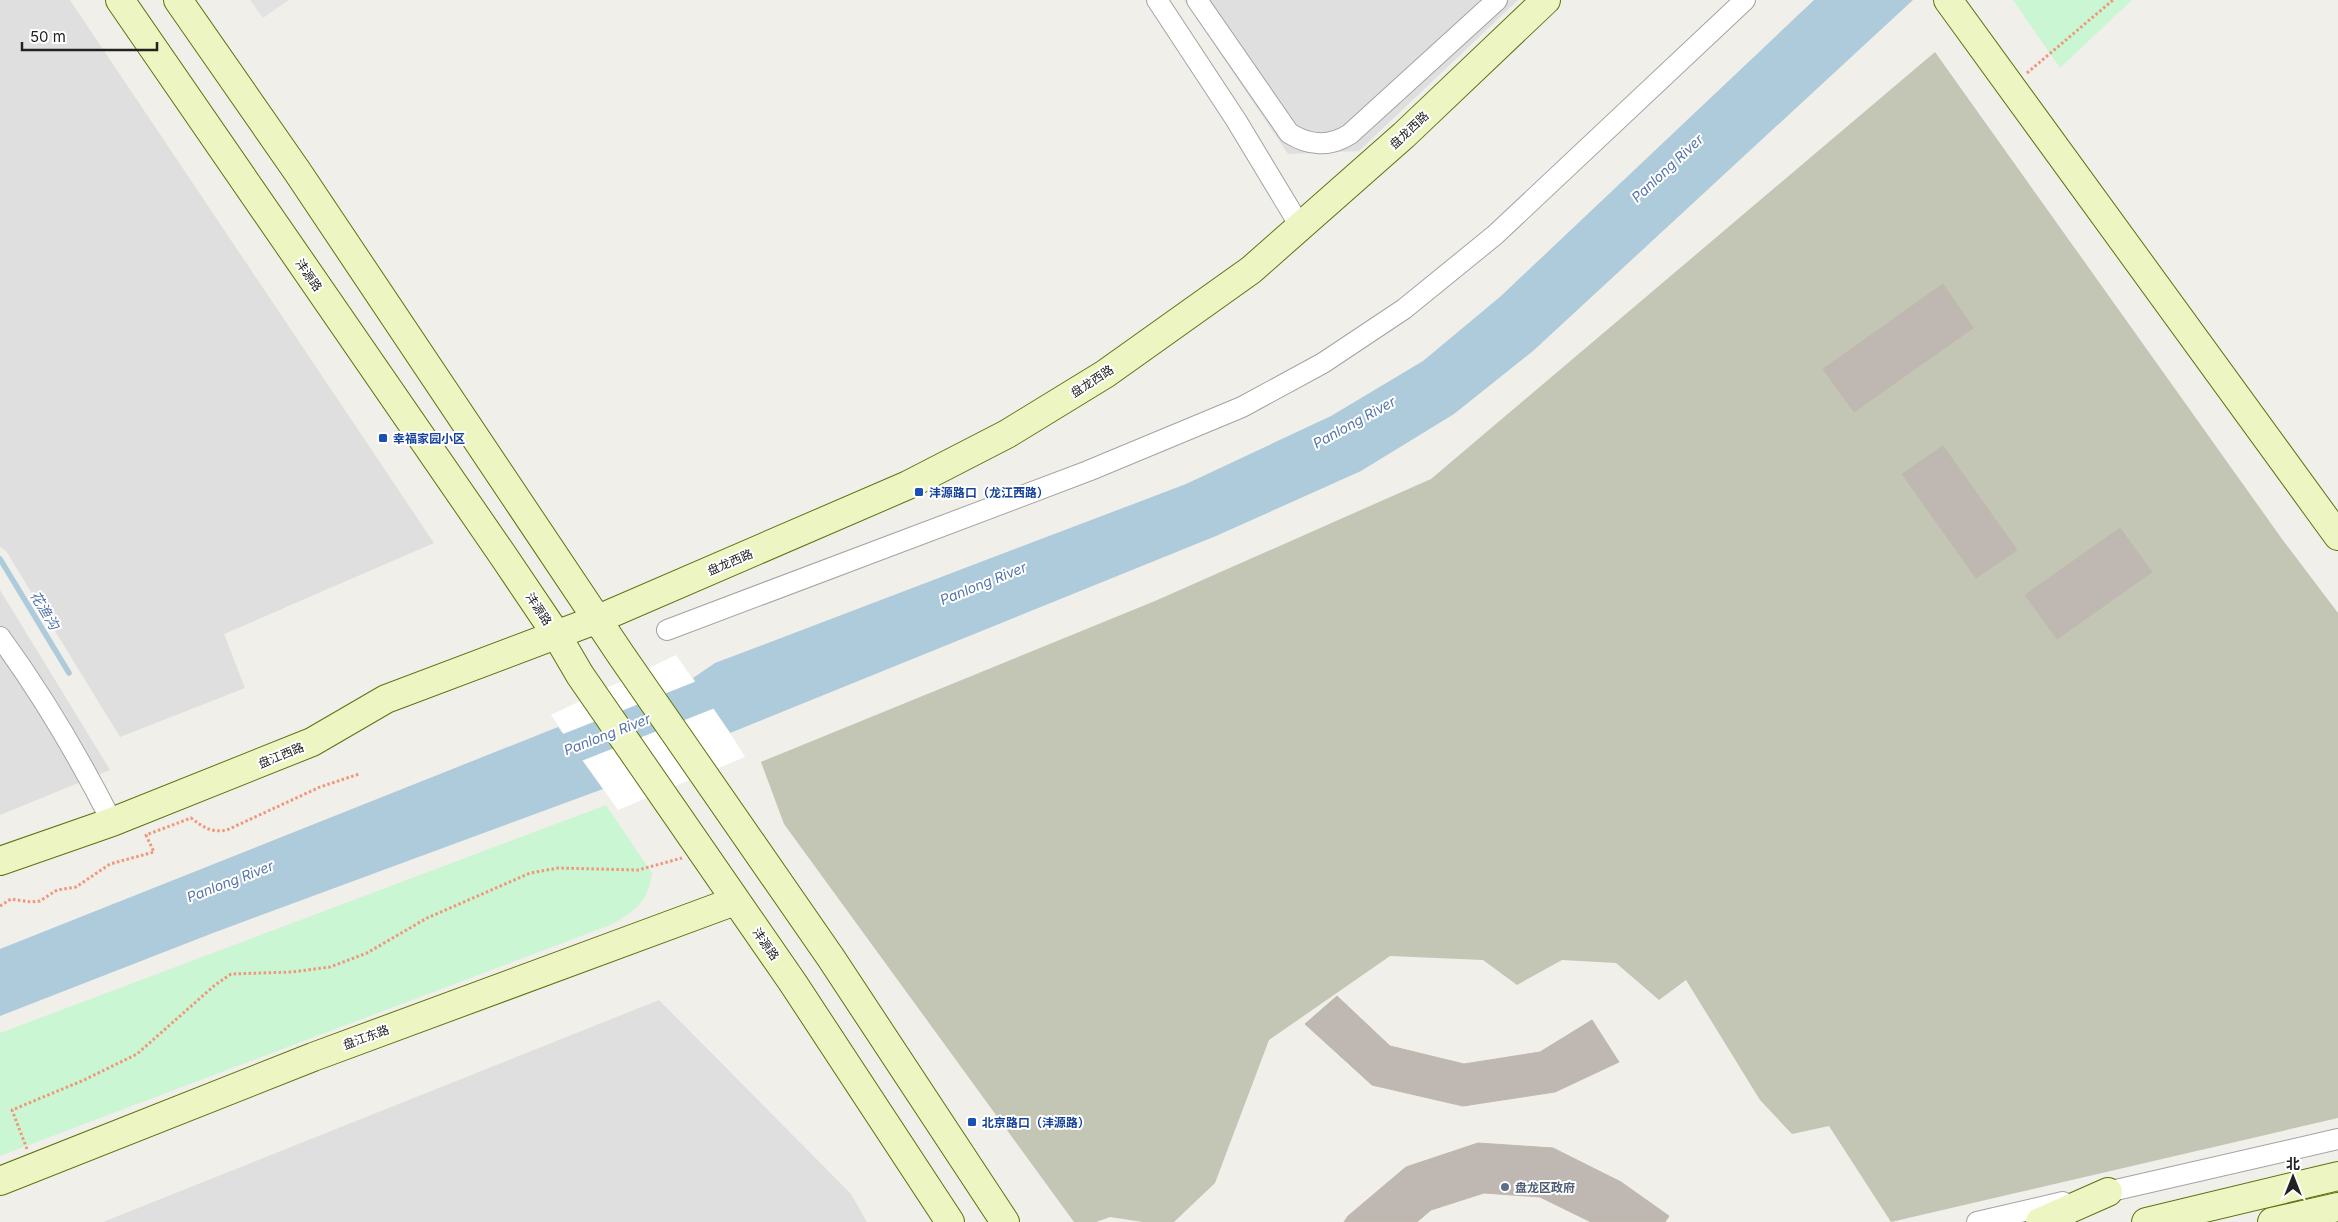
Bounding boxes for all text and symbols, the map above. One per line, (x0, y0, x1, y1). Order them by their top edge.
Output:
scale bar (22, 20, 158, 52)
text: 50 m (30, 27, 66, 46)
street label: 盘龙西路 (1386, 108, 1432, 152)
water label: Panlong River (1628, 130, 1707, 205)
street label: 沣源路 (293, 256, 325, 294)
street label: 盘龙西路 (1068, 362, 1116, 400)
water label: Panlong River (1310, 392, 1399, 452)
place label: 幸福家园小区 (393, 431, 465, 446)
marker: 幸福家园小区 (377, 432, 389, 444)
place label: 沣源路口（龙江西路） (929, 485, 1049, 500)
marker: 沣源路口（龙江西路） (913, 486, 925, 498)
street label: 盘龙西路 (705, 546, 755, 578)
water label: Panlong River (937, 558, 1029, 608)
water label: 花渔沟 (27, 588, 64, 634)
street label: 沣源路 (523, 590, 555, 628)
water label: Panlong River (561, 709, 654, 758)
street label: 盘江西路 (256, 739, 306, 771)
water label: Panlong River (184, 856, 277, 905)
street label: 沣源路 (750, 925, 782, 963)
street label: 盘江东路 (341, 1022, 391, 1052)
place label: 北京路口（沣源路） (982, 1115, 1090, 1130)
marker: 北京路口（沣源路） (966, 1116, 978, 1128)
north arrow (2268, 1152, 2318, 1202)
text: 北 (2286, 1155, 2300, 1172)
place label: 盘龙区政府 (1515, 1180, 1575, 1195)
marker: 盘龙区政府 (1499, 1181, 1511, 1193)

